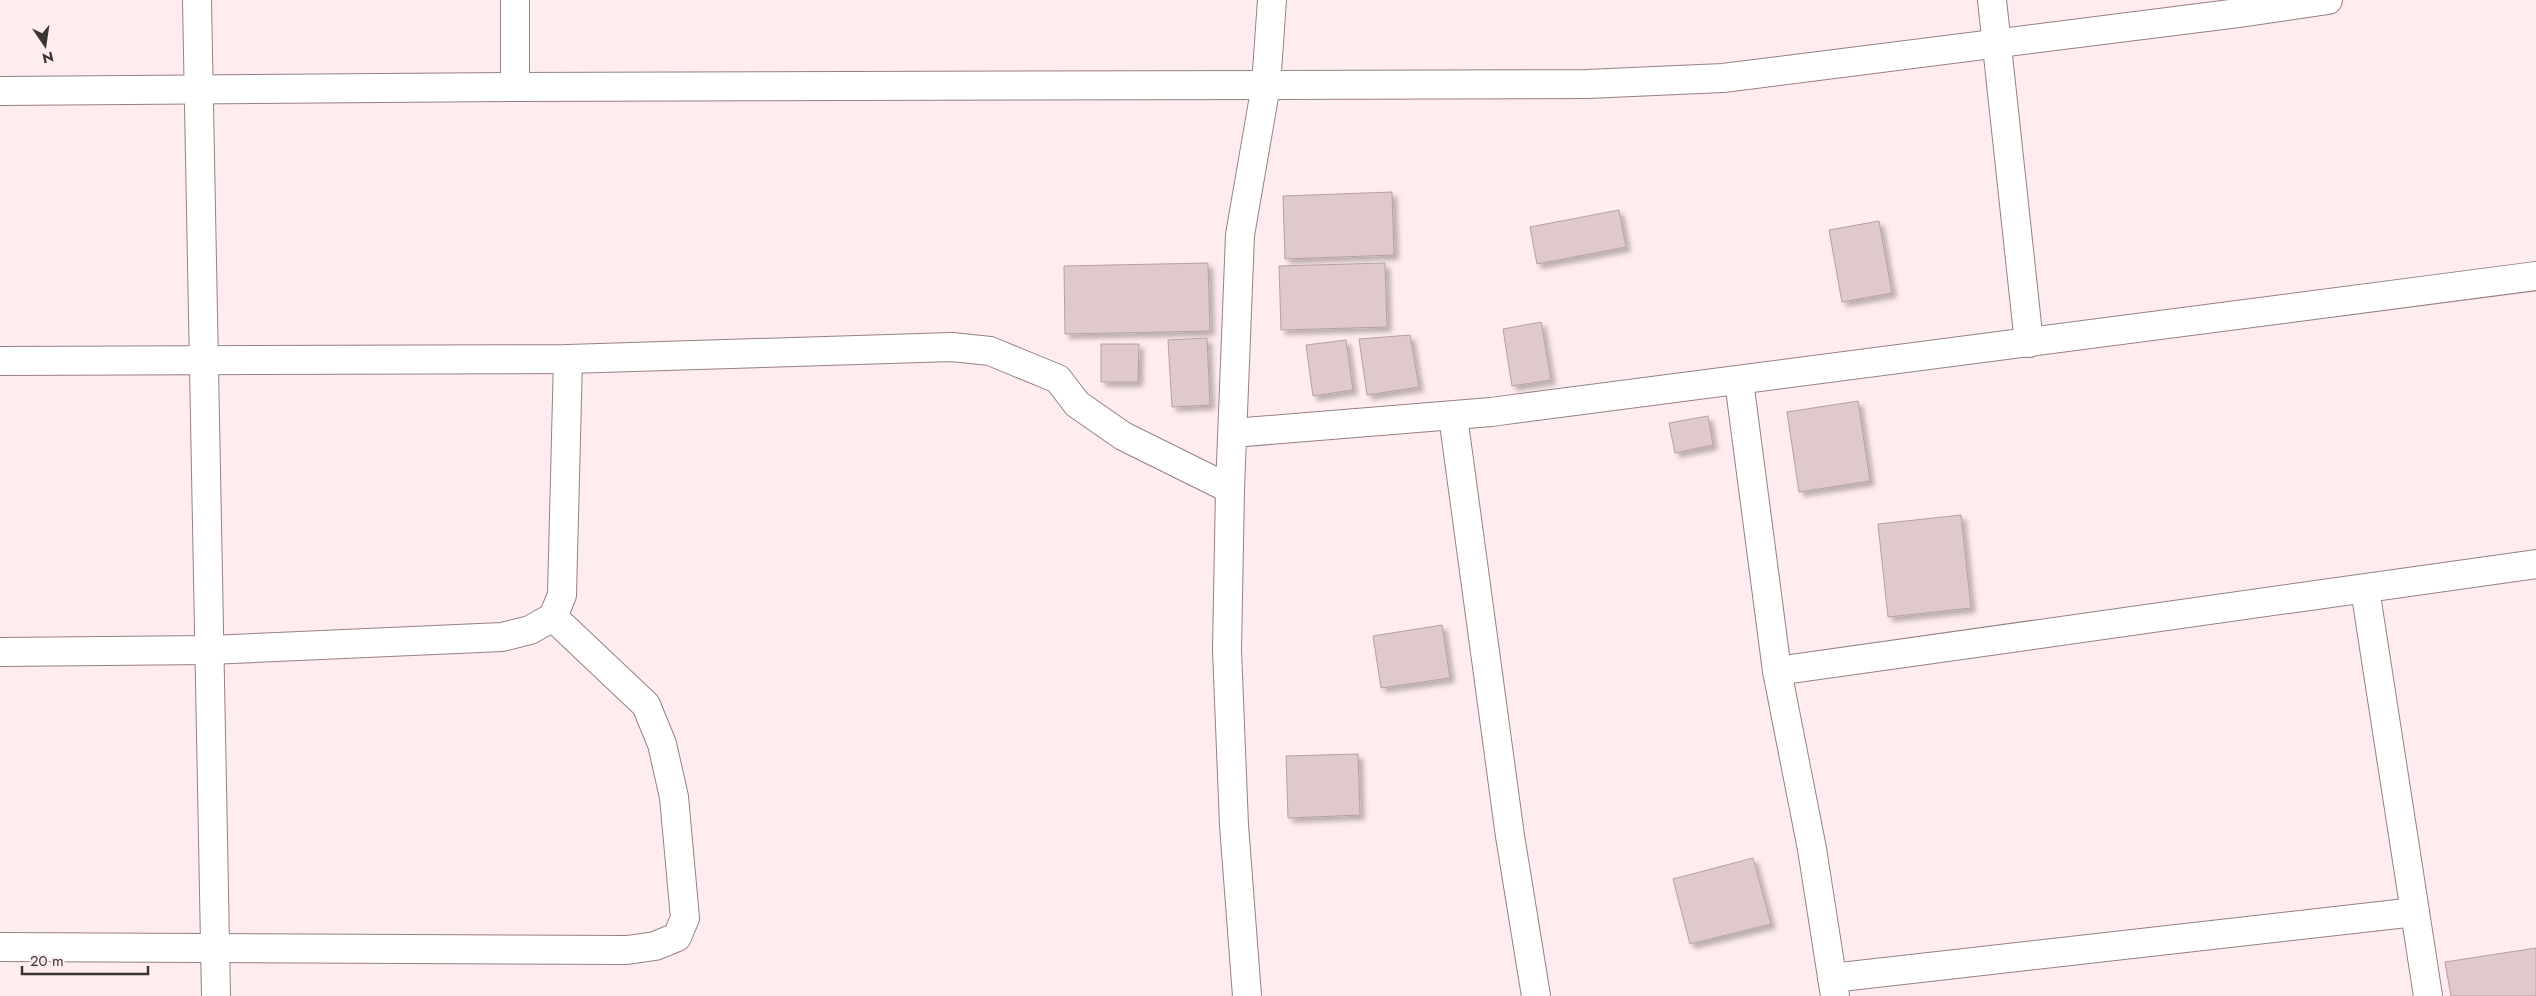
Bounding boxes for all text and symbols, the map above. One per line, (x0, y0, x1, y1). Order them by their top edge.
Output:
north arrow (20, 20, 70, 70)
text: N (40, 47, 56, 69)
scale bar (22, 944, 149, 976)
text: 20 m (30, 950, 64, 972)

